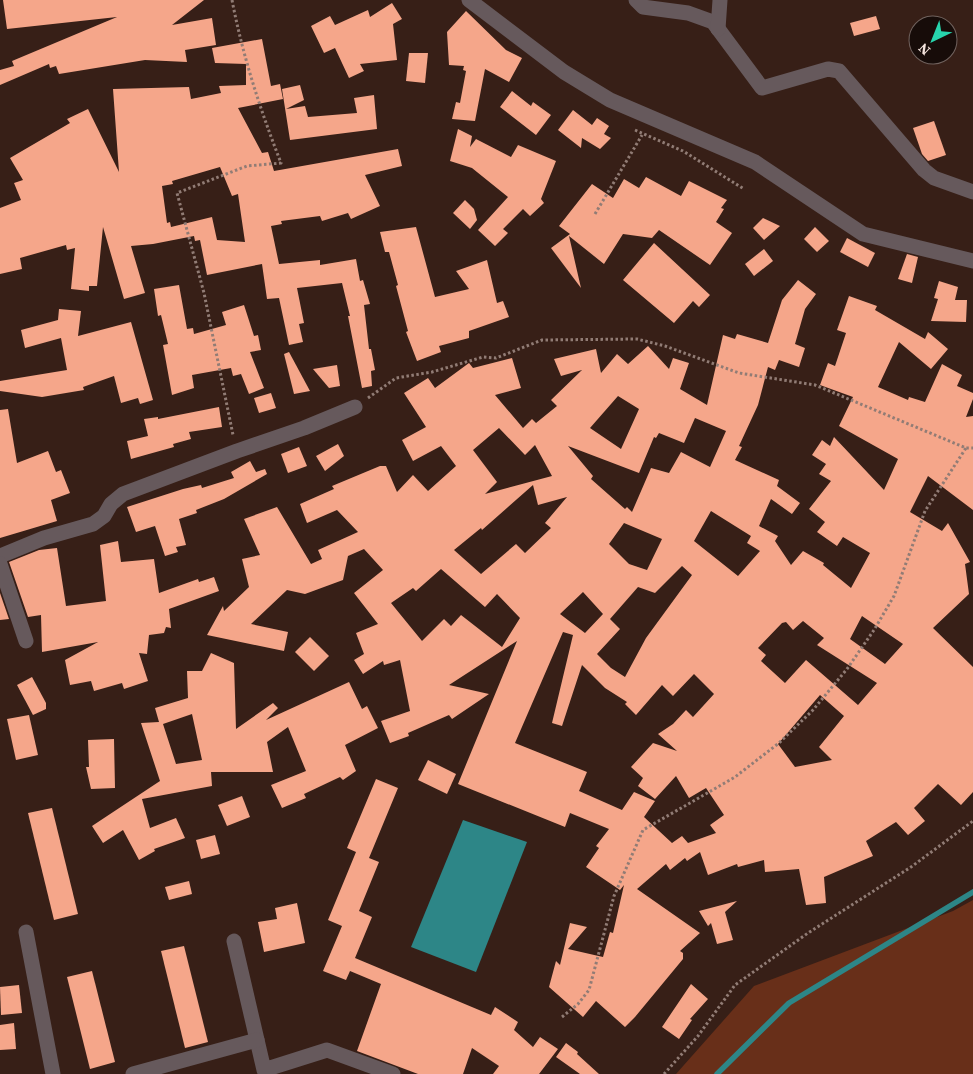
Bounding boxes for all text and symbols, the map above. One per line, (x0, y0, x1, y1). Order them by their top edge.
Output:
north arrow (908, 15, 958, 65)
text: N (914, 39, 935, 60)

